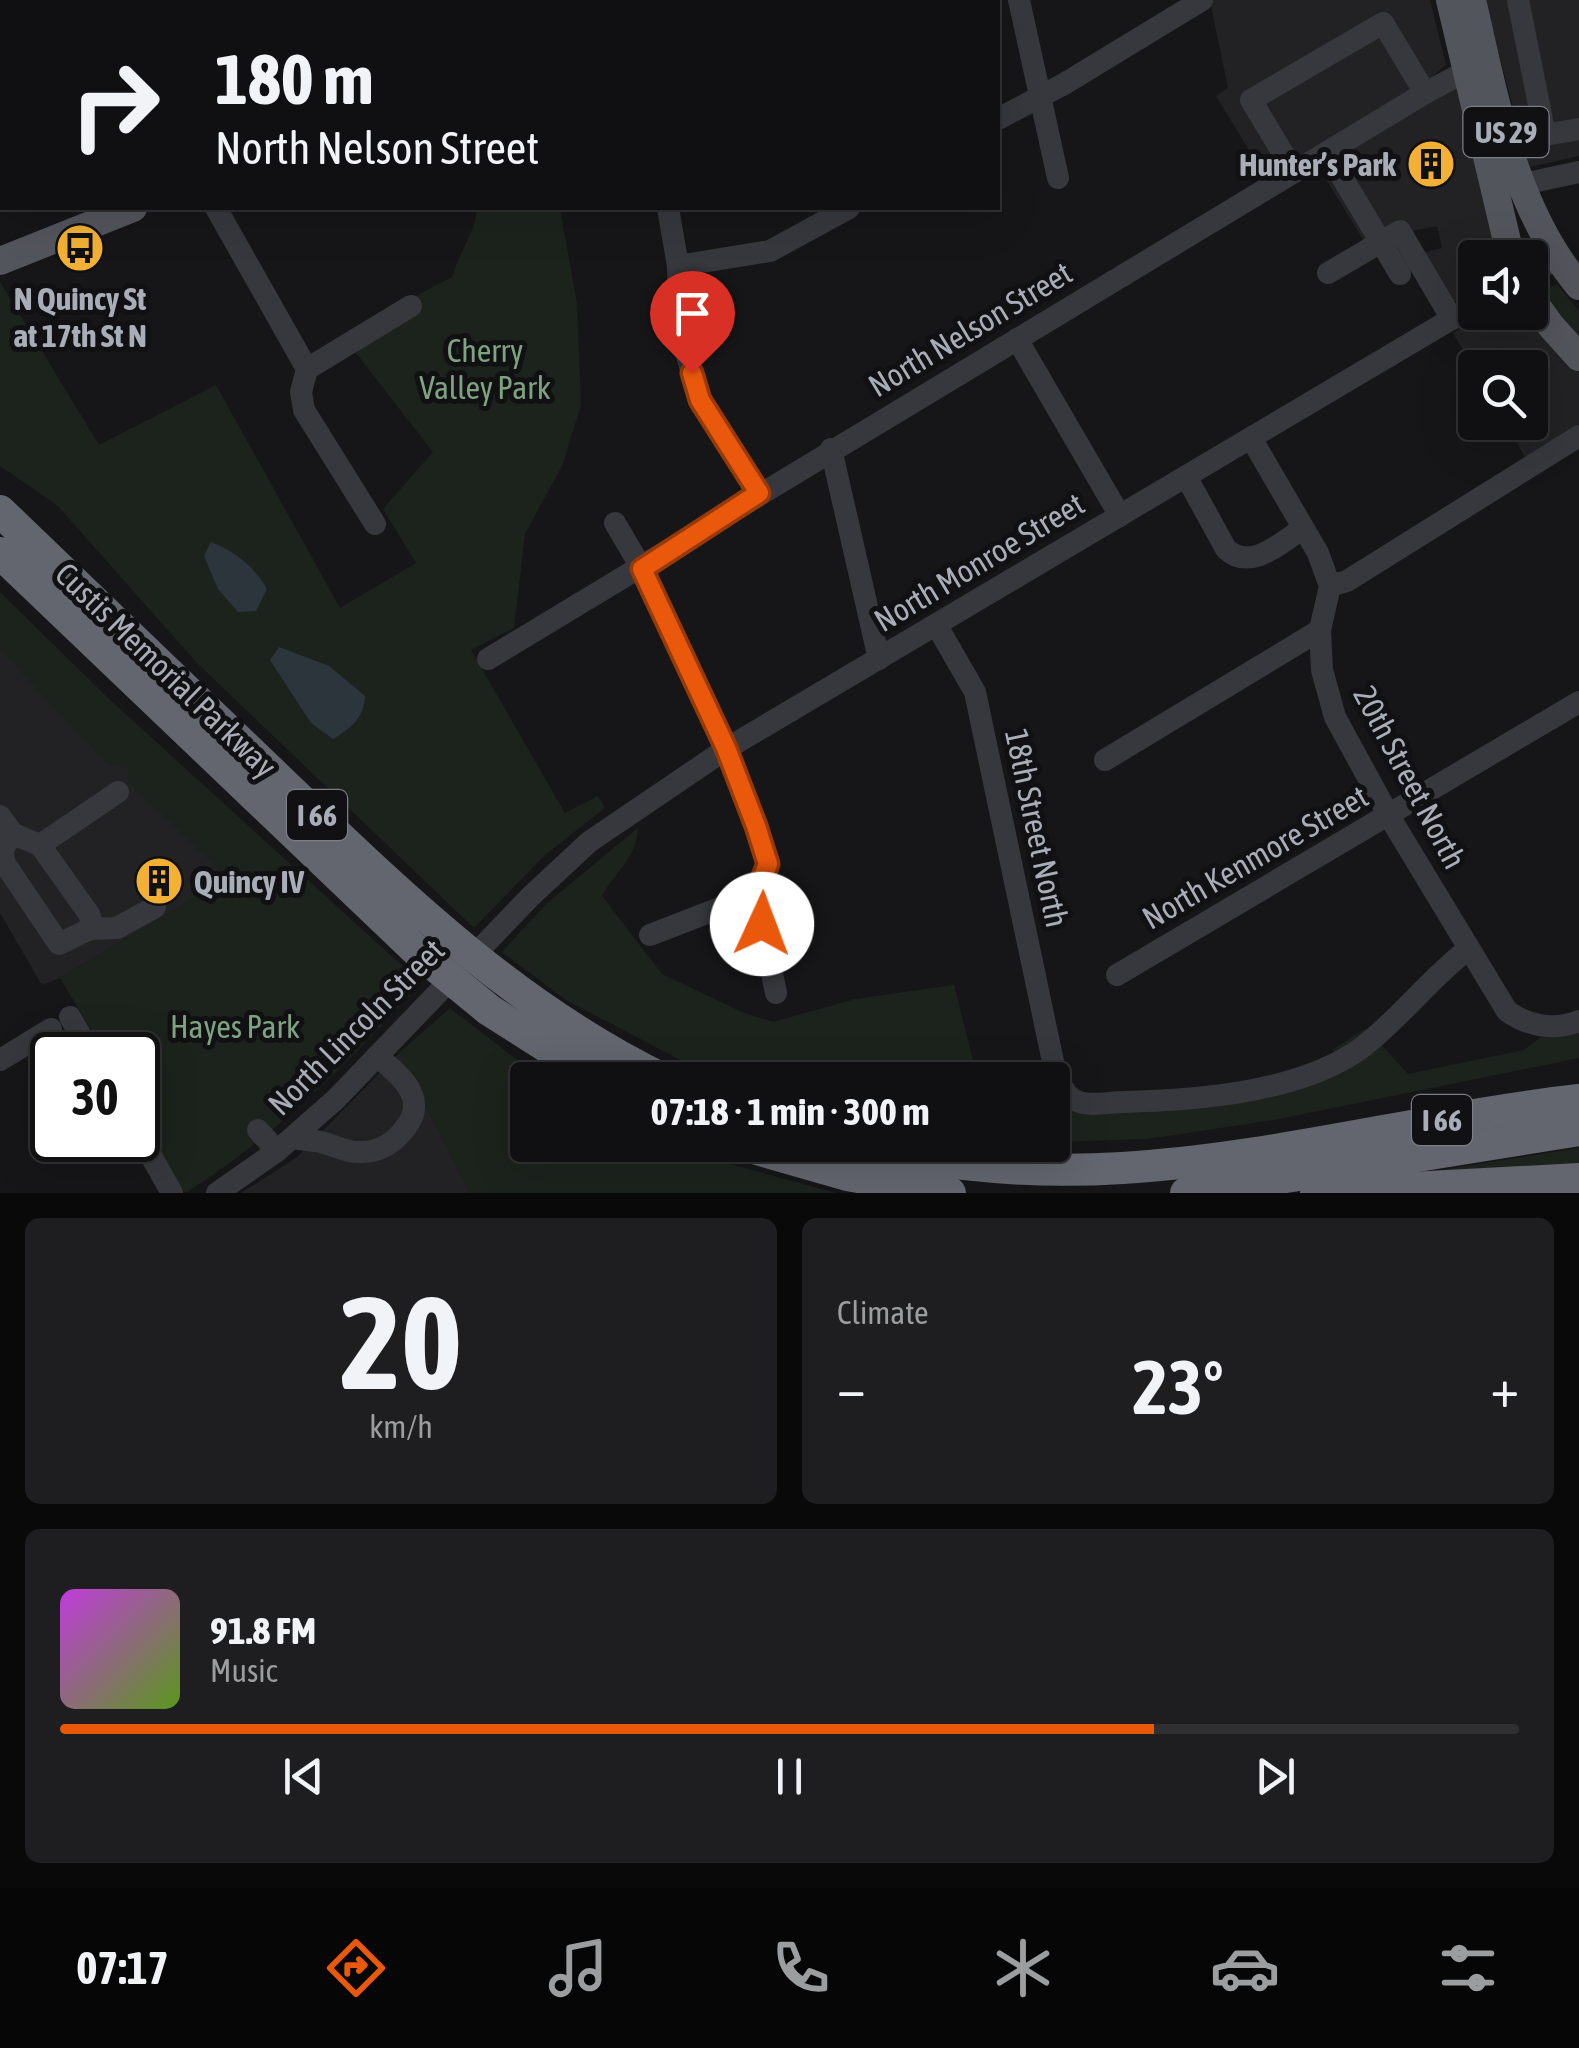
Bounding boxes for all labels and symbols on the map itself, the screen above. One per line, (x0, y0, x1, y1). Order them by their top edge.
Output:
road number: US 29 (1464, 107, 1548, 157)
building icon: Hunter’s Park (1405, 138, 1457, 190)
place label: Hunter’s Park (1239, 146, 1397, 183)
bus stop icon: N Quincy St at 17th St N (54, 222, 106, 274)
street label: North Nelson Street (862, 254, 1078, 404)
pin (650, 271, 735, 374)
place label: N Quincy St at 17th St N (13, 280, 147, 354)
park label: Cherry Valley Park (419, 332, 551, 406)
street label: North Monroe Street (868, 485, 1090, 639)
street label: Custis Memorial Parkway (48, 555, 284, 785)
street label: 20th Street North (1346, 679, 1474, 875)
street label: 18th Street North (998, 726, 1076, 930)
street label: North Kenmore Street (1136, 778, 1374, 936)
road number: I 66 (287, 790, 347, 840)
building icon: Quincy IV (133, 855, 185, 907)
place label: Quincy IV (194, 863, 305, 900)
position arrow (710, 872, 814, 976)
street label: North Lincoln Street (261, 932, 451, 1122)
park label: Hayes Park (170, 1008, 300, 1045)
speed limit sign: 30 (30, 1032, 160, 1162)
road number: I 66 (1412, 1095, 1472, 1145)

